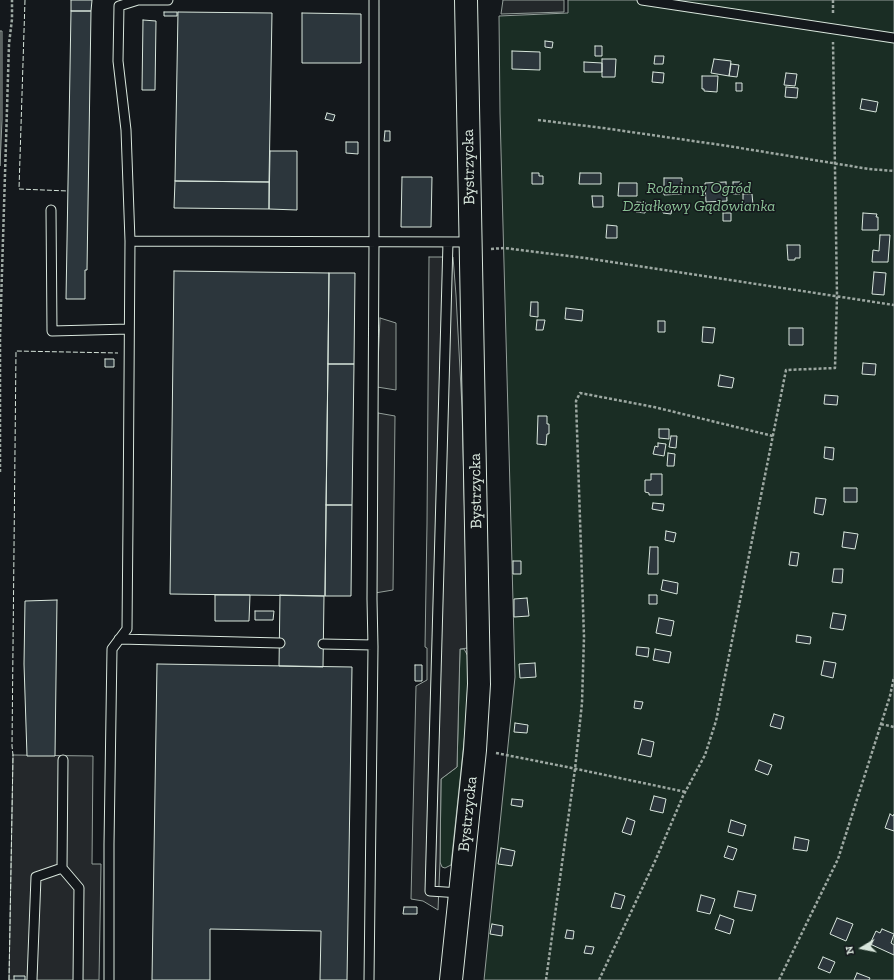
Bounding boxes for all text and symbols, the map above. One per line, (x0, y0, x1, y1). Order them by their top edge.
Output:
street label: Bystrzycka (459, 129, 479, 205)
park label: Rodzinny Ogród Działkowy Gądowianka (623, 178, 775, 216)
street label: Bystrzycka (466, 453, 486, 529)
street label: Bystrzycka (454, 775, 482, 853)
north arrow (842, 928, 882, 968)
text: N (843, 945, 857, 955)

